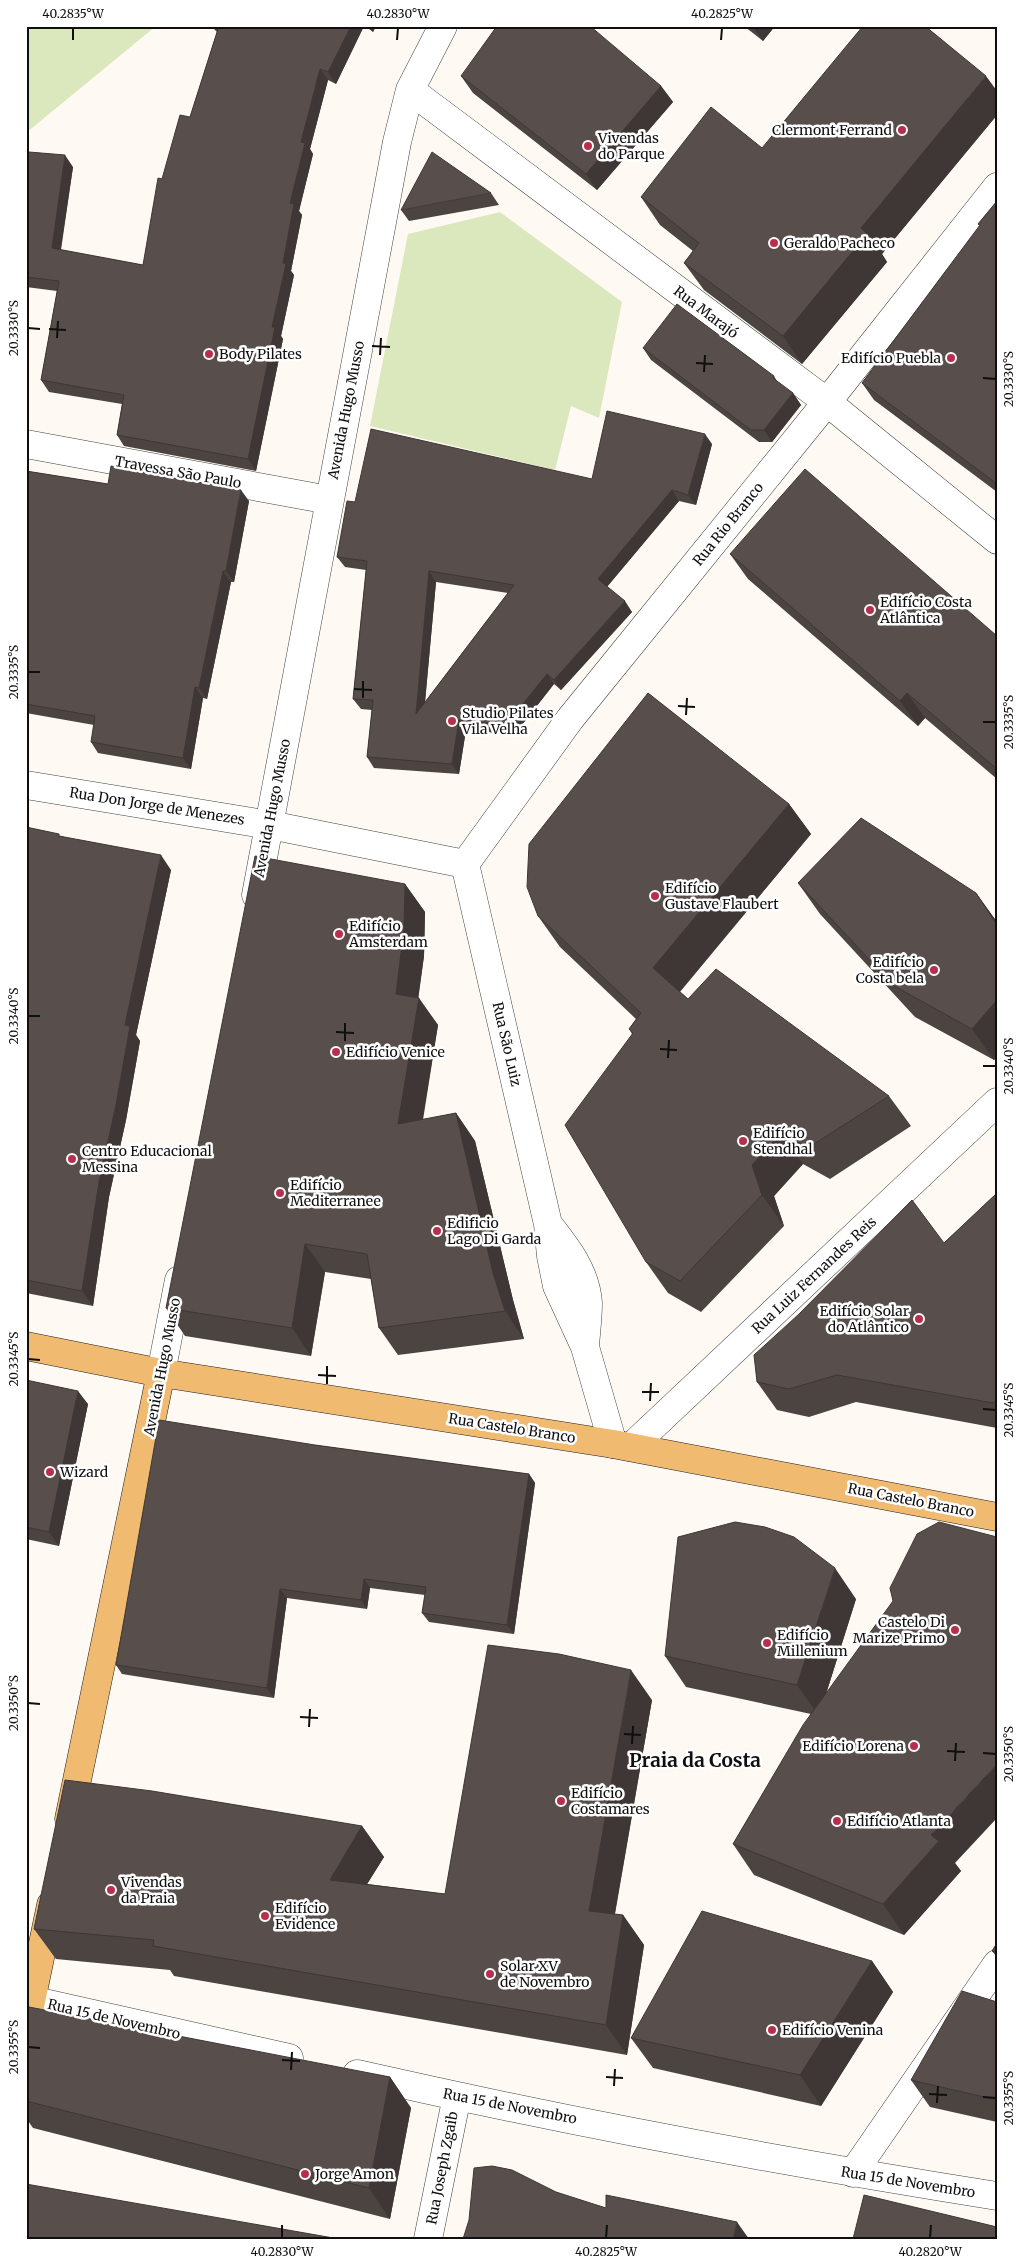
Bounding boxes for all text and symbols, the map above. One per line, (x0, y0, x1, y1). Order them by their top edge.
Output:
text: 40.2835°W (42, 6, 105, 21)
text: 40.2830°W (367, 6, 430, 21)
text: 40.2825°W (691, 6, 754, 21)
place label: Clermont Ferrand (772, 121, 893, 139)
marker: Clermont Ferrand (896, 124, 908, 136)
place label: Vivendas do Parque (597, 129, 664, 163)
marker: Vivendas do Parque (582, 140, 594, 152)
place label: Geraldo Pacheco (784, 234, 895, 252)
marker: Geraldo Pacheco (768, 237, 780, 249)
street label: Rua Marajó (670, 282, 742, 342)
text: 20.3330°S (6, 300, 21, 356)
street label: Avenida Hugo Musso (324, 339, 368, 482)
place label: Body Pilates (219, 345, 302, 363)
marker: Body Pilates (203, 348, 215, 360)
place label: Edifício Puebla (841, 349, 941, 367)
text: 20.3330°S (1001, 351, 1016, 407)
marker: Edifício Puebla (945, 352, 957, 364)
street label: Travessa São Paulo (113, 452, 243, 492)
street label: Rua Rio Branco (689, 479, 767, 569)
place label: Edifício Costa Atlântica (879, 593, 972, 627)
marker: Edifício Costa Atlântica (864, 604, 876, 616)
text: 20.3335°S (6, 645, 21, 699)
text: 20.3335°S (1001, 695, 1016, 749)
place label: Studio Pilates Vila Velha (461, 704, 554, 738)
marker: Studio Pilates Vila Velha (446, 715, 458, 727)
street label: Avenida Hugo Musso (250, 737, 294, 880)
street label: Rua Don Jorge de Menezes (68, 783, 246, 829)
place label: Edifício Gustave Flaubert (665, 879, 779, 913)
marker: Edifício Gustave Flaubert (649, 890, 661, 902)
place label: Edifício Amsterdam (348, 917, 428, 951)
marker: Edifício Amsterdam (333, 928, 345, 940)
place label: Edifício Costa bela (856, 953, 924, 987)
marker: Edifício Costa bela (928, 964, 940, 976)
text: 20.3340°S (6, 988, 21, 1044)
street label: Rua São Luiz (489, 1000, 526, 1088)
text: 20.3340°S (1001, 1038, 1016, 1094)
place label: Edifício Venice (346, 1043, 445, 1061)
marker: Edifício Venice (330, 1046, 342, 1058)
place label: Edifício Stendhal (753, 1124, 813, 1158)
marker: Edifício Stendhal (737, 1135, 749, 1147)
place label: Centro Educacional Messina (82, 1142, 213, 1176)
marker: Centro Educacional Messina (66, 1153, 78, 1165)
place label: Edifício Mediterranee (290, 1176, 381, 1210)
marker: Edifício Mediterranee (274, 1187, 286, 1199)
street label: Rua Luiz Fernandes Reis (748, 1212, 880, 1338)
place label: Edificio Lago Di Garda (447, 1214, 542, 1248)
marker: Edificio Lago Di Garda (431, 1225, 443, 1237)
street label: Avenida Hugo Musso (140, 1296, 184, 1439)
place label: Edifício Solar do Atlântico (819, 1302, 909, 1336)
marker: Edifício Solar do Atlântico (913, 1313, 925, 1325)
text: 20.3345°S (6, 1332, 21, 1387)
text: 20.3345°S (1001, 1383, 1016, 1438)
street label: Rua Castelo Branco (447, 1409, 577, 1447)
place label: Wizard (59, 1463, 109, 1481)
marker: Wizard (44, 1466, 56, 1478)
street label: Rua Castelo Branco (846, 1479, 976, 1521)
place label: Castelo Di Marize Primo (853, 1613, 945, 1647)
marker: Castelo Di Marize Primo (949, 1624, 961, 1636)
place label: Edifício Millenium (777, 1626, 848, 1660)
marker: Edifício Millenium (761, 1637, 773, 1649)
text: 20.3350°S (6, 1675, 21, 1731)
text: 20.3350°S (1001, 1726, 1016, 1782)
place label: Edifício Lorena (802, 1737, 904, 1755)
marker: Edifício Lorena (908, 1740, 920, 1752)
district label: Praia da Costa (629, 1748, 761, 1772)
place label: Edifício Costamares (571, 1784, 650, 1818)
marker: Edifício Costamares (555, 1795, 567, 1807)
place label: Edifício Atlanta (847, 1812, 951, 1830)
marker: Edifício Atlanta (831, 1815, 843, 1827)
place label: Vivendas da Praia (120, 1873, 182, 1907)
marker: Vivendas da Praia (105, 1884, 117, 1896)
place label: Edifício Evidence (275, 1899, 335, 1933)
marker: Edifício Evidence (259, 1910, 271, 1922)
place label: Solar XV de Novembro (500, 1957, 589, 1991)
marker: Solar XV de Novembro (484, 1968, 496, 1980)
street label: Rua 15 de Novembro (46, 1995, 182, 2043)
text: 20.3355°S (6, 2020, 21, 2074)
place label: Edifício Venina (782, 2021, 884, 2039)
marker: Edifício Venina (766, 2024, 778, 2036)
text: 20.3355°S (1001, 2071, 1016, 2125)
street label: Rua 15 de Novembro (442, 2084, 578, 2128)
street label: Rua Joseph Zgaib (422, 2110, 462, 2226)
street label: Rua 15 de Novembro (840, 2162, 976, 2202)
place label: Jorge Amon (314, 2165, 394, 2183)
marker: Jorge Amon (299, 2168, 311, 2180)
text: 40.2830°W (251, 2244, 314, 2259)
text: 40.2825°W (575, 2244, 638, 2259)
text: 40.2820°W (898, 2244, 963, 2259)

